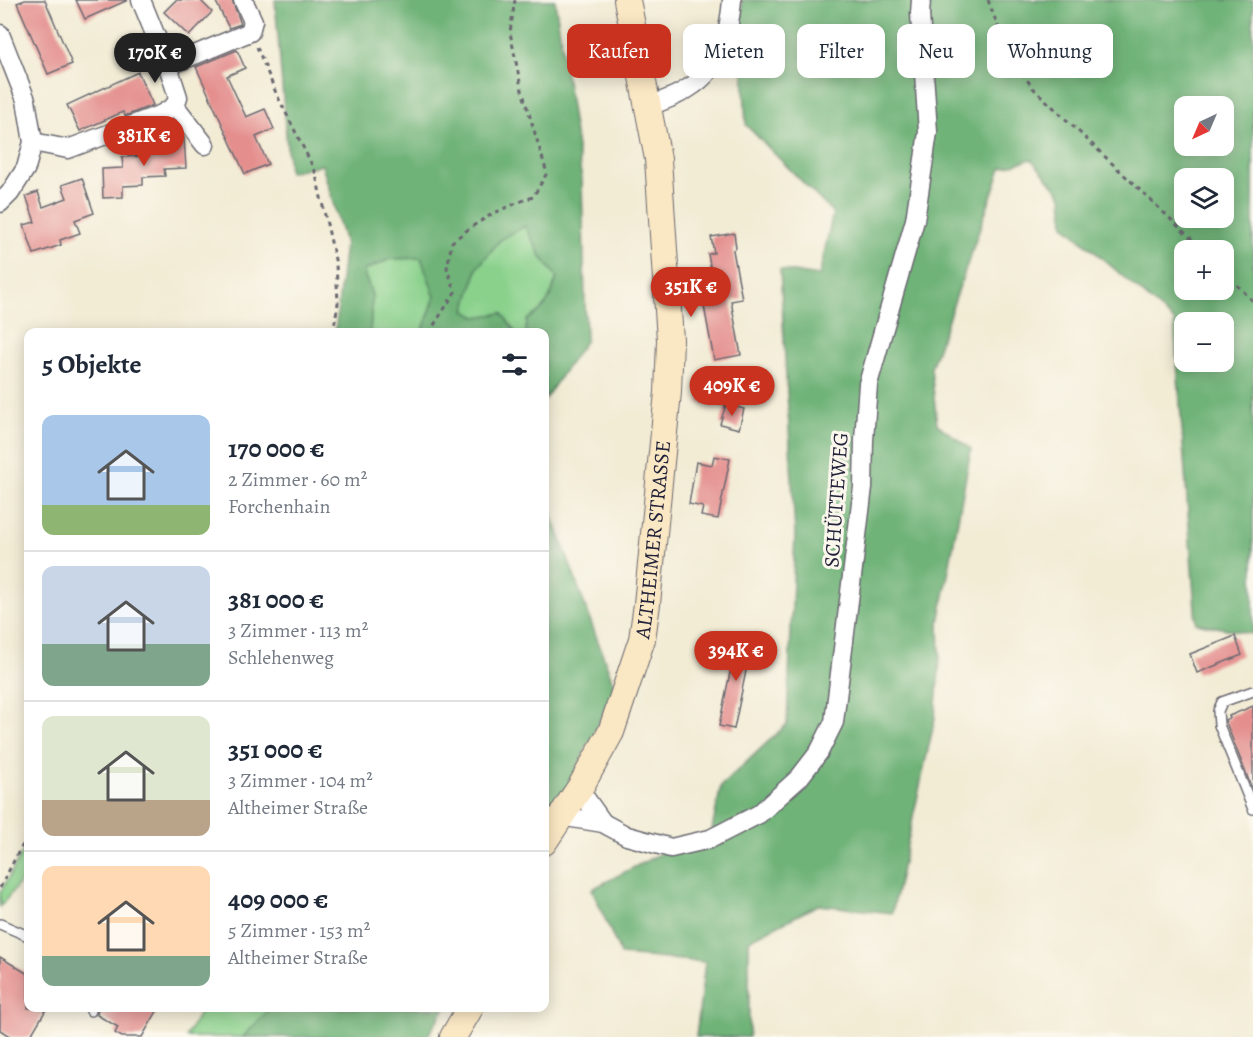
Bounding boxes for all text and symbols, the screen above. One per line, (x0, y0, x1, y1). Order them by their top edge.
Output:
chip: Kaufen (567, 24, 671, 78)
chip: Mieten (683, 24, 785, 78)
chip: Filter (797, 24, 885, 78)
chip: Neu (897, 24, 975, 78)
chip: Wohnung (987, 24, 1113, 78)
pin: 170K € (106, 33, 204, 84)
text: 170K € (128, 39, 182, 66)
north arrow (1174, 96, 1234, 156)
map controls (1174, 96, 1234, 372)
pin: 381K € (95, 116, 193, 167)
text: 381K € (117, 122, 171, 149)
button: layers (1174, 168, 1234, 228)
button: + (1174, 240, 1234, 300)
pin: 351K € (642, 267, 740, 318)
text: 351K € (665, 273, 717, 300)
button: − (1174, 312, 1234, 372)
text: 5 Objekte (42, 347, 142, 382)
icon: filters (498, 348, 531, 381)
pin: 409K € (683, 366, 781, 417)
text: 409K € (704, 372, 760, 399)
text: 170 000 € (228, 431, 325, 466)
street label: SCHÜTTEWEG (817, 431, 855, 569)
icon: home (90, 439, 162, 511)
street label: ALTHEIMER STRASSE (628, 439, 677, 641)
text: 2 Zimmer · 60 m² (228, 466, 367, 493)
text: Forchenhain (228, 493, 330, 520)
text: 381 000 € (228, 582, 324, 617)
icon: home (90, 590, 162, 662)
text: 3 Zimmer · 113 m² (228, 617, 368, 644)
pin: 394K € (687, 631, 785, 682)
text: 394K € (708, 637, 764, 664)
text: Schlehenweg (228, 644, 334, 671)
text: 351 000 € (228, 732, 323, 767)
icon: home (90, 740, 162, 812)
text: 3 Zimmer · 104 m² (228, 767, 373, 794)
text: Altheimer Straße (228, 794, 368, 821)
text: 409 000 € (228, 882, 329, 917)
icon: home (90, 890, 162, 962)
text: 5 Zimmer · 153 m² (228, 917, 370, 944)
text: Altheimer Straße (228, 944, 368, 971)

